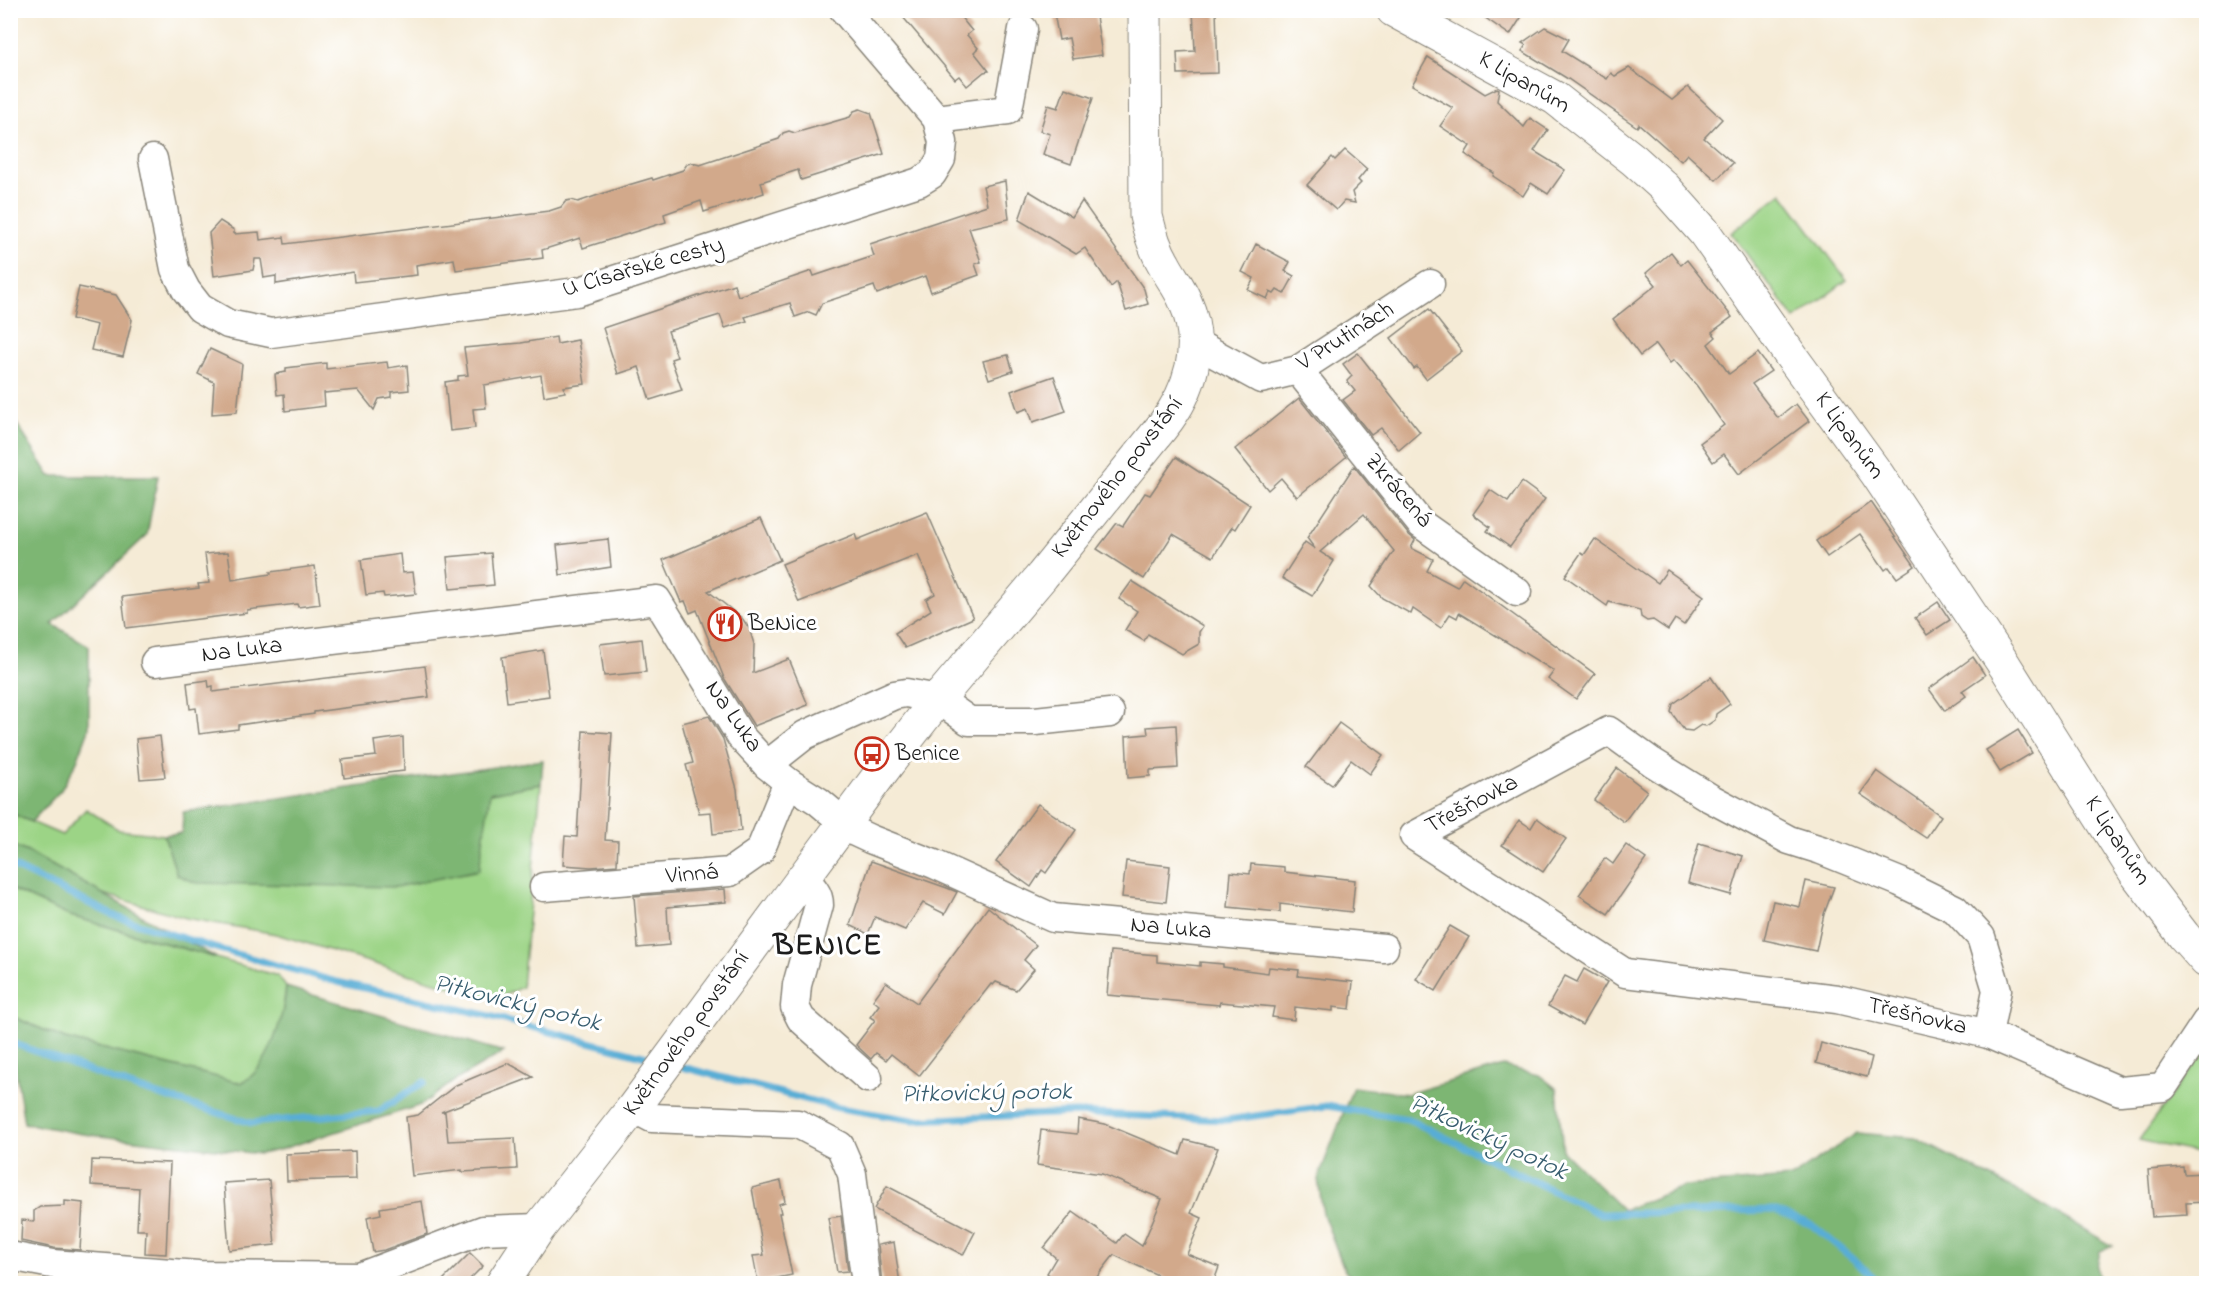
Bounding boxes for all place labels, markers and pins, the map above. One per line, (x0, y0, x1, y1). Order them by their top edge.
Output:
restaurant icon: BeNice (707, 606, 743, 642)
place label: BeNice (747, 607, 817, 642)
bus stop icon: Benice (854, 736, 890, 772)
place label: Benice (894, 737, 960, 772)

